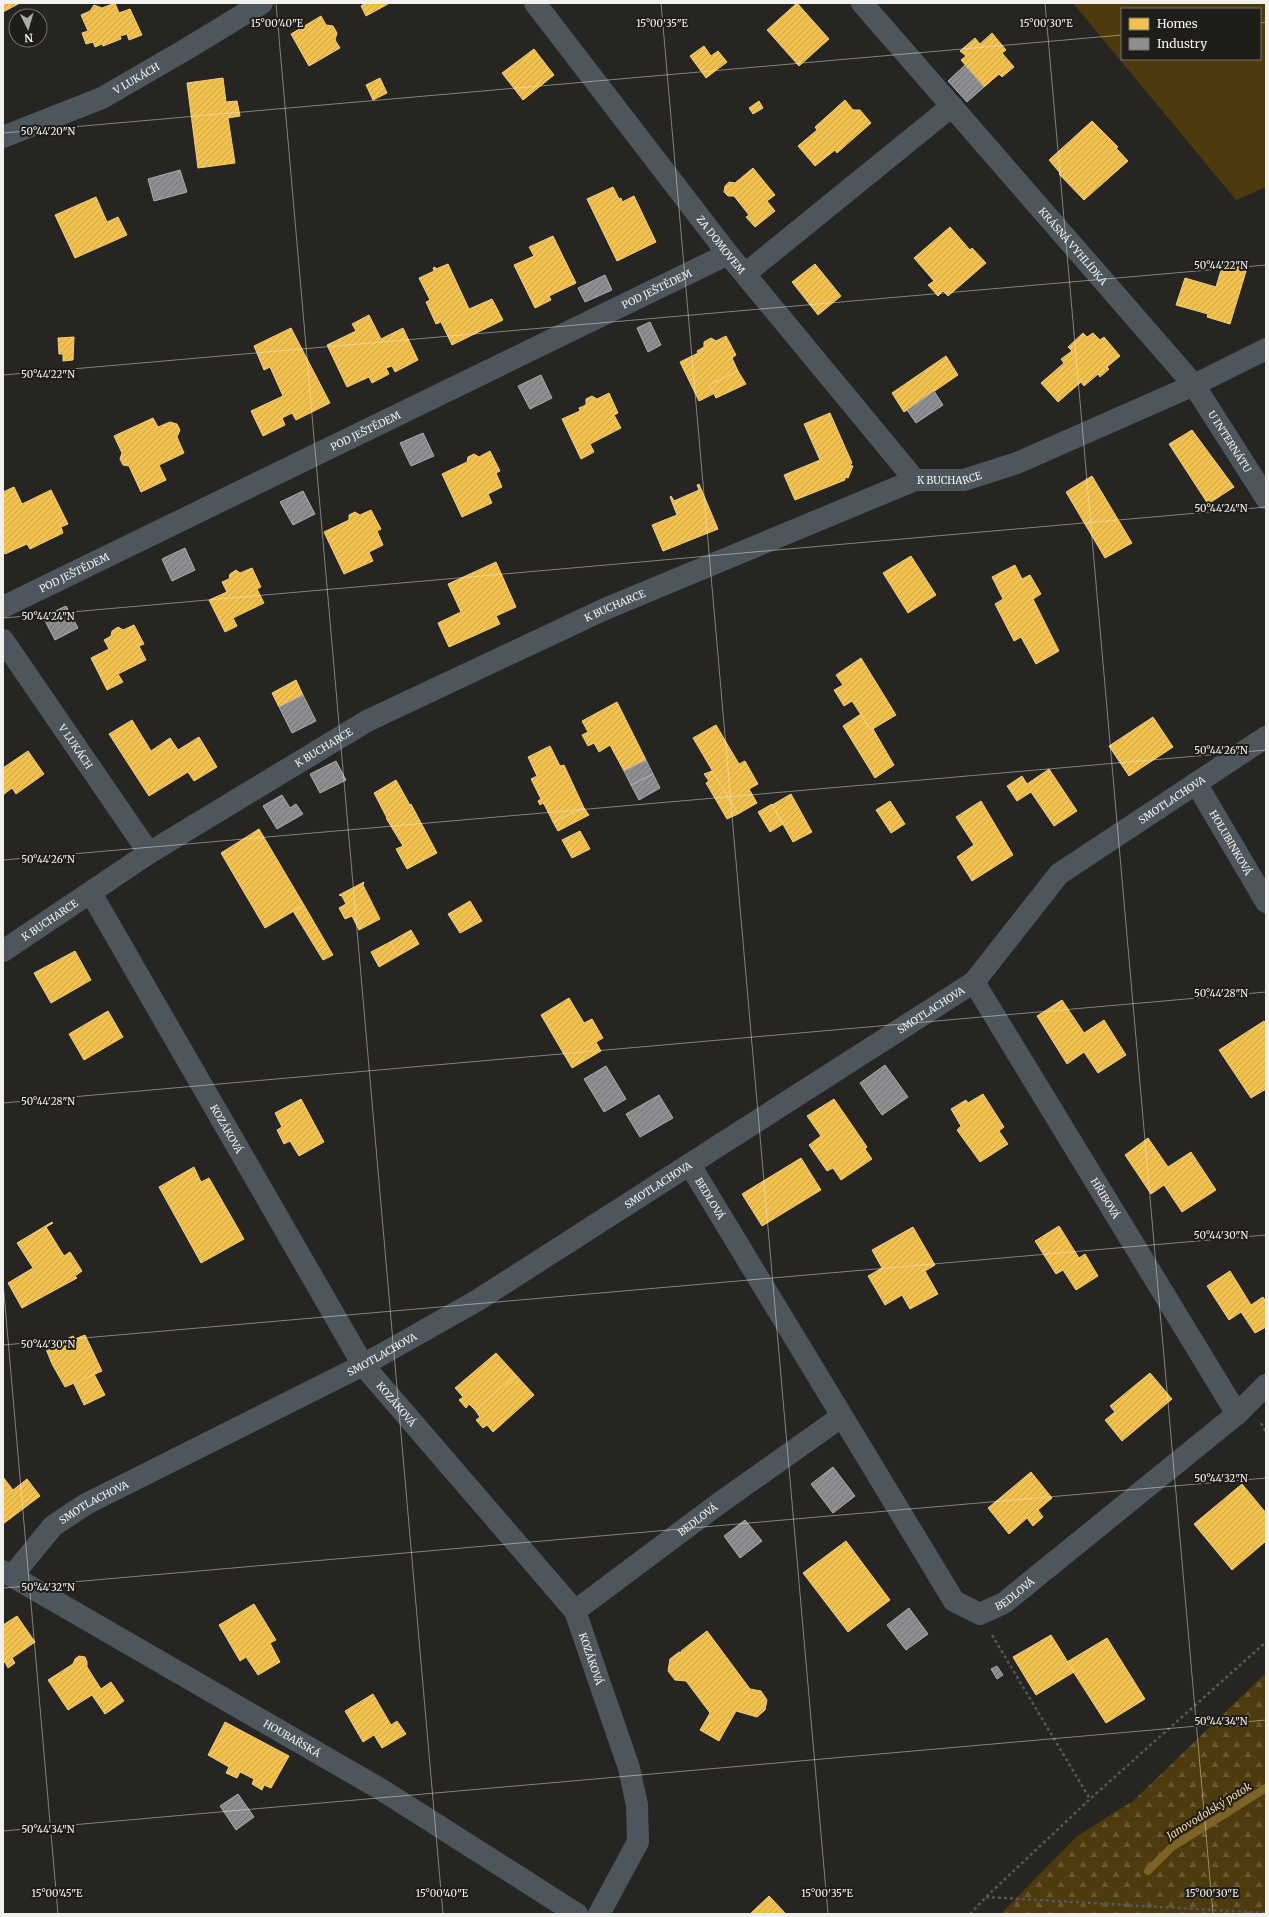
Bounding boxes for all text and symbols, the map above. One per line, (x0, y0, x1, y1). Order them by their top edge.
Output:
north arrow (8, 8, 48, 48)
legend (1121, 8, 1261, 60)
text: Homes (1157, 16, 1198, 31)
text: 15°00'40"E (251, 17, 304, 30)
text: 15°00'35"E (636, 17, 689, 30)
text: 15°00'30"E (1019, 17, 1073, 30)
text: N (24, 31, 34, 45)
text: Industry (1157, 36, 1207, 51)
street label: V LUKÁCH (110, 60, 162, 98)
text: 50°44'20"N (21, 125, 75, 138)
street label: KRÁSNÁ VYHLÍDKA (1036, 205, 1111, 288)
street label: ZA DOMOVEM (694, 213, 748, 277)
text: 50°44'22"N (1194, 259, 1248, 272)
street label: POD JEŠTĚDEM (620, 267, 694, 312)
text: 50°44'22"N (21, 368, 75, 381)
street label: POD JEŠTĚDEM (328, 408, 403, 454)
street label: U INTERNÁTU (1205, 408, 1254, 475)
street label: K BUCHARCE (917, 469, 984, 487)
text: 50°44'24"N (1194, 502, 1248, 515)
street label: POD JEŠTĚDEM (37, 550, 112, 595)
street label: K BUCHARCE (582, 587, 648, 625)
text: 50°44'24"N (21, 610, 75, 623)
street label: V LUKÁCH (55, 721, 95, 772)
street label: K BUCHARCE (293, 725, 356, 770)
text: 50°44'26"N (1194, 744, 1248, 757)
street label: SMOTLACHOVA (1136, 773, 1209, 827)
street label: HOLUBINKOVÁ (1206, 808, 1256, 878)
text: 50°44'26"N (21, 853, 75, 866)
street label: K BUCHARCE (19, 896, 81, 944)
street label: SMOTLACHOVA (895, 983, 968, 1037)
text: 50°44'28"N (1194, 987, 1248, 1000)
text: 50°44'28"N (21, 1095, 75, 1108)
street label: KOZÁKOVÁ (207, 1102, 247, 1157)
street label: SMOTLACHOVA (622, 1158, 695, 1211)
street label: BEDLOVÁ (692, 1175, 729, 1223)
street label: HŘIBOVÁ (1088, 1176, 1124, 1222)
text: 50°44'30"N (1194, 1229, 1248, 1242)
street label: SMOTLACHOVA (345, 1330, 420, 1379)
text: 50°44'30"N (21, 1338, 75, 1351)
street label: KOZÁKOVÁ (373, 1379, 420, 1430)
text: 50°44'32"N (1194, 1472, 1248, 1485)
street label: SMOTLACHOVA (57, 1477, 131, 1527)
street label: BEDLOVÁ (675, 1499, 721, 1539)
street label: BEDLOVÁ (993, 1574, 1038, 1613)
text: 50°44'32"N (21, 1581, 75, 1594)
street label: KOZÁKOVÁ (576, 1631, 607, 1688)
text: 50°44'34"N (1194, 1715, 1248, 1728)
street label: HOUBAŘSKÁ (261, 1717, 324, 1761)
water label: Janovodolský potok (1163, 1779, 1254, 1843)
text: 50°44'34"N (21, 1823, 75, 1836)
text: 15°00'45"E (32, 1887, 83, 1900)
text: 15°00'40"E (416, 1887, 469, 1900)
text: 15°00'35"E (801, 1887, 854, 1900)
text: 15°00'30"E (1185, 1887, 1239, 1900)

